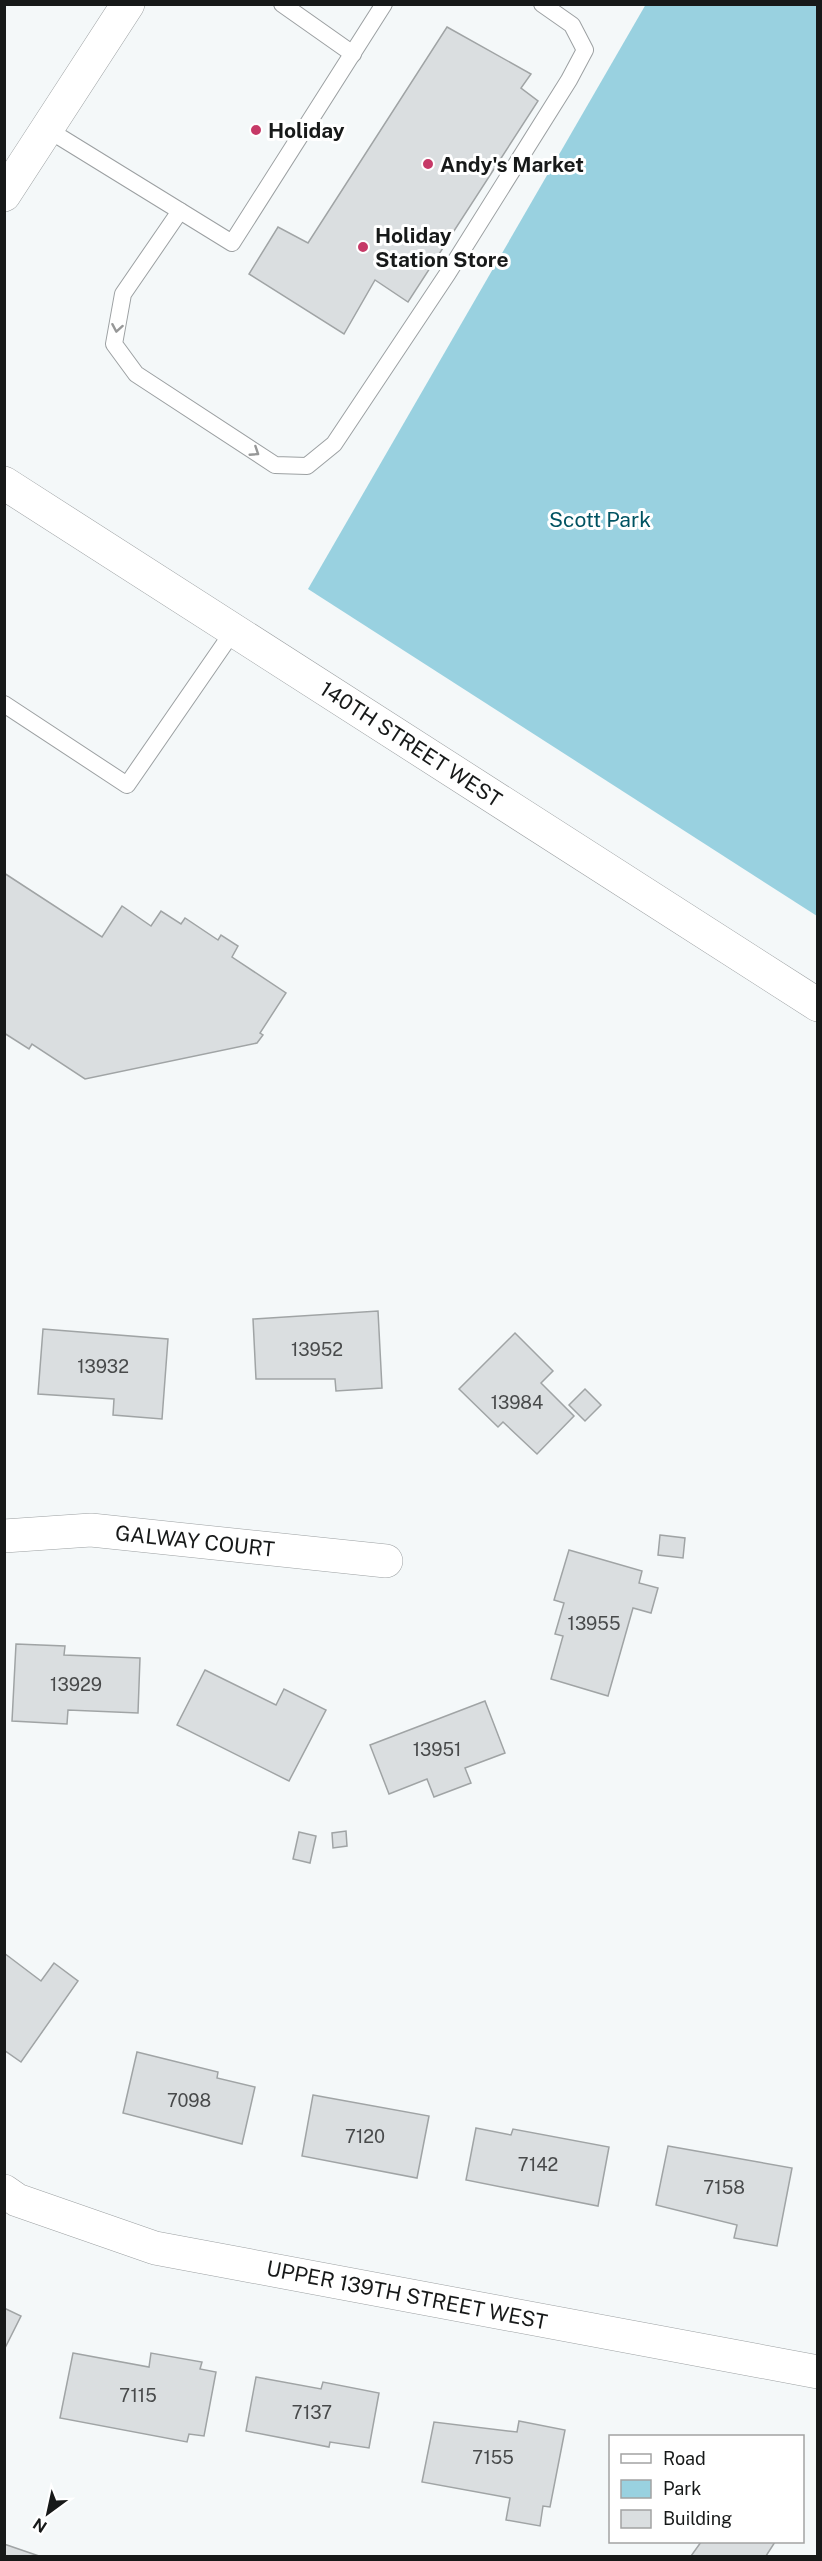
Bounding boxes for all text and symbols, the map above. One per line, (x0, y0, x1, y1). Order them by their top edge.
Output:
place label: Holiday (268, 118, 345, 143)
marker: Holiday (249, 123, 263, 137)
place label: Andy's Market (440, 152, 584, 177)
marker: Andy's Market (421, 157, 435, 171)
place label: Holiday Station Store (375, 223, 509, 272)
marker: Holiday Station Store (356, 240, 370, 254)
one-way arrow (111, 323, 124, 333)
one-way arrow (249, 444, 259, 456)
park label: Scott Park (549, 507, 651, 532)
street label: 140TH STREET WEST (315, 676, 507, 812)
house number: 13952 (291, 1339, 343, 1360)
house number: 13932 (77, 1356, 129, 1377)
house number: 13984 (491, 1392, 543, 1413)
street label: GALWAY COURT (114, 1520, 276, 1562)
house number: 13955 (568, 1613, 620, 1634)
house number: 13929 (50, 1674, 102, 1695)
house number: 13951 (413, 1739, 461, 1760)
house number: 7098 (167, 2090, 211, 2111)
house number: 7120 (345, 2126, 385, 2147)
house number: 7142 (518, 2154, 558, 2175)
house number: 7158 (703, 2177, 745, 2198)
street label: UPPER 139TH STREET WEST (264, 2255, 550, 2335)
house number: 7115 (119, 2385, 157, 2406)
house number: 7137 (292, 2402, 332, 2423)
legend (609, 2435, 804, 2543)
house number: 7155 (472, 2447, 514, 2468)
text: Road (663, 2448, 706, 2469)
text: Park (663, 2478, 701, 2499)
north arrow (18, 2483, 78, 2543)
text: Building (663, 2508, 732, 2529)
text: N (30, 2514, 51, 2537)

